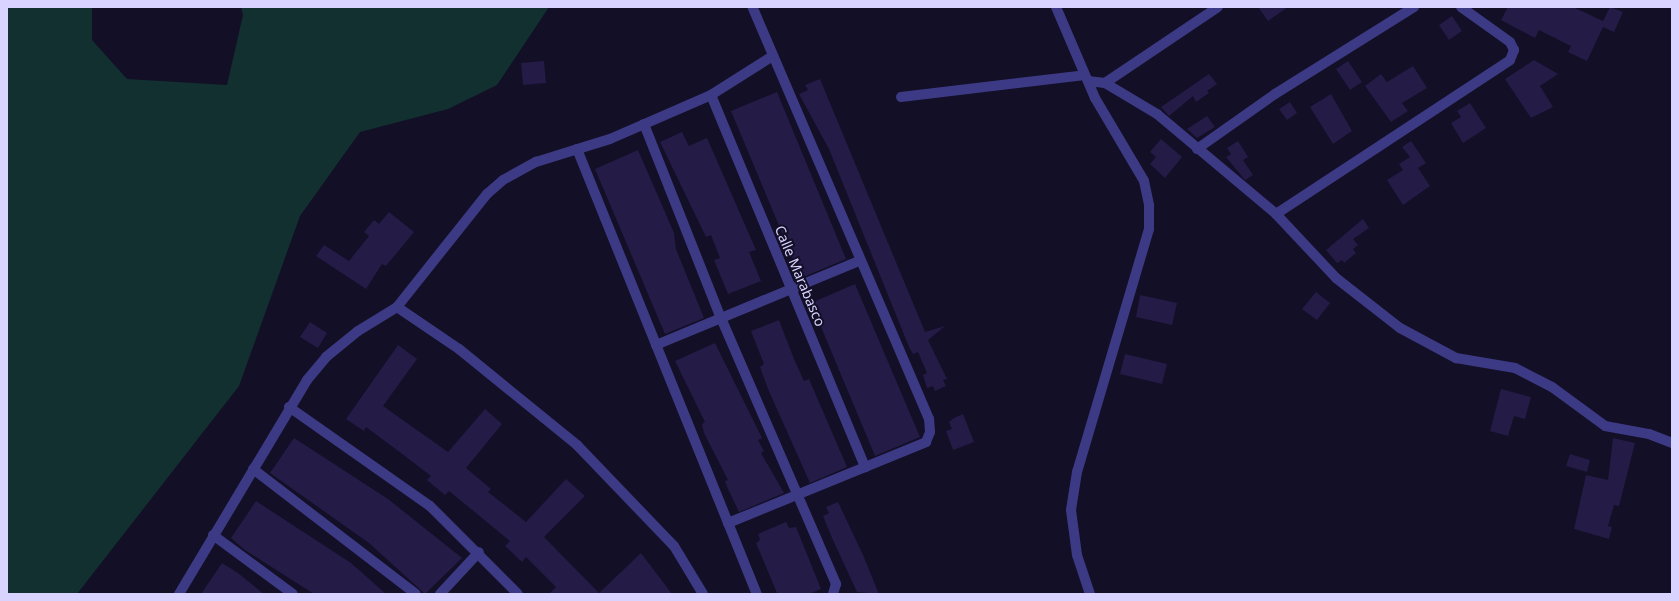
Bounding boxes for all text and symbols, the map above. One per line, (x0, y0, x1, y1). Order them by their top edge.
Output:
street label: Calle Marabasco (771, 223, 829, 329)

